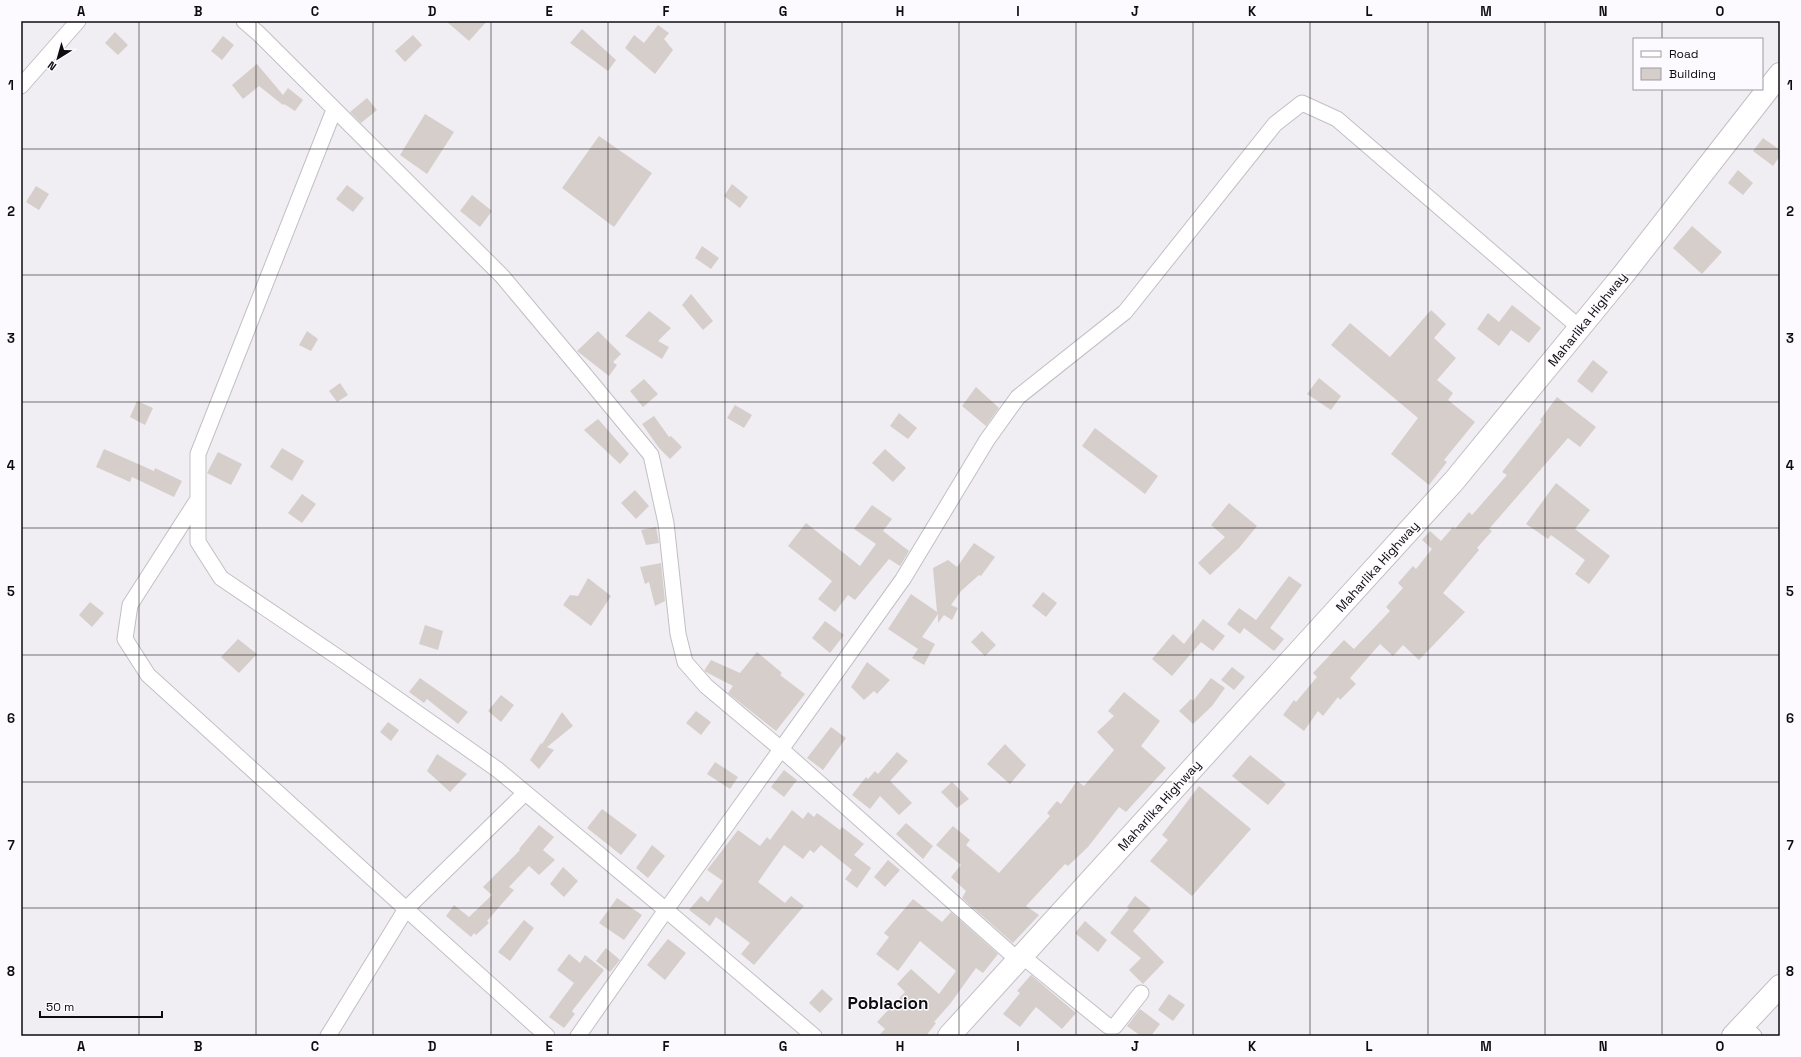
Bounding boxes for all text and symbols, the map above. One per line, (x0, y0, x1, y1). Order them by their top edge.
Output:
text: A (77, 3, 86, 20)
text: B (194, 3, 203, 20)
text: C (311, 3, 319, 20)
text: D (428, 3, 437, 20)
text: E (545, 3, 553, 20)
text: F (663, 3, 670, 20)
text: G (779, 3, 787, 20)
text: H (896, 3, 904, 20)
text: I (1016, 3, 1020, 20)
text: J (1131, 3, 1139, 20)
text: K (1248, 3, 1257, 20)
text: L (1365, 3, 1373, 20)
text: M (1480, 3, 1492, 20)
text: N (1599, 3, 1607, 20)
text: O (1716, 3, 1725, 20)
north arrow (38, 38, 78, 78)
legend (1633, 38, 1763, 90)
text: Road (1669, 46, 1698, 62)
text: N (45, 58, 59, 74)
text: Building (1669, 66, 1716, 82)
text: 1 (8, 77, 14, 94)
text: 1 (1787, 77, 1793, 94)
text: 2 (7, 203, 15, 220)
text: 2 (1786, 203, 1794, 220)
street label: Maharlika Highway (1544, 269, 1631, 370)
text: 3 (7, 330, 15, 347)
text: 3 (1786, 330, 1794, 347)
text: 4 (7, 457, 15, 474)
text: 4 (1786, 457, 1794, 474)
street label: Maharlika Highway (1332, 517, 1423, 615)
text: 5 (7, 583, 15, 600)
text: 5 (1786, 583, 1794, 600)
text: 6 (7, 710, 15, 727)
text: 6 (1786, 710, 1794, 727)
street label: Maharlika Highway (1114, 756, 1205, 854)
text: 7 (7, 837, 15, 854)
text: 7 (1786, 837, 1794, 854)
text: 8 (7, 963, 15, 980)
text: 8 (1786, 963, 1794, 980)
district label: Poblacion (848, 992, 928, 1014)
scale bar (40, 993, 162, 1019)
text: 50 m (46, 999, 74, 1015)
text: A (77, 1038, 86, 1055)
text: B (194, 1038, 203, 1055)
text: C (311, 1038, 319, 1055)
text: D (428, 1038, 437, 1055)
text: E (545, 1038, 553, 1055)
text: F (663, 1038, 670, 1055)
text: G (779, 1038, 787, 1055)
text: H (896, 1038, 904, 1055)
text: I (1016, 1038, 1020, 1055)
text: J (1131, 1038, 1139, 1055)
text: K (1248, 1038, 1257, 1055)
text: L (1365, 1038, 1373, 1055)
text: M (1480, 1038, 1492, 1055)
text: N (1599, 1038, 1607, 1055)
text: O (1716, 1038, 1725, 1055)

